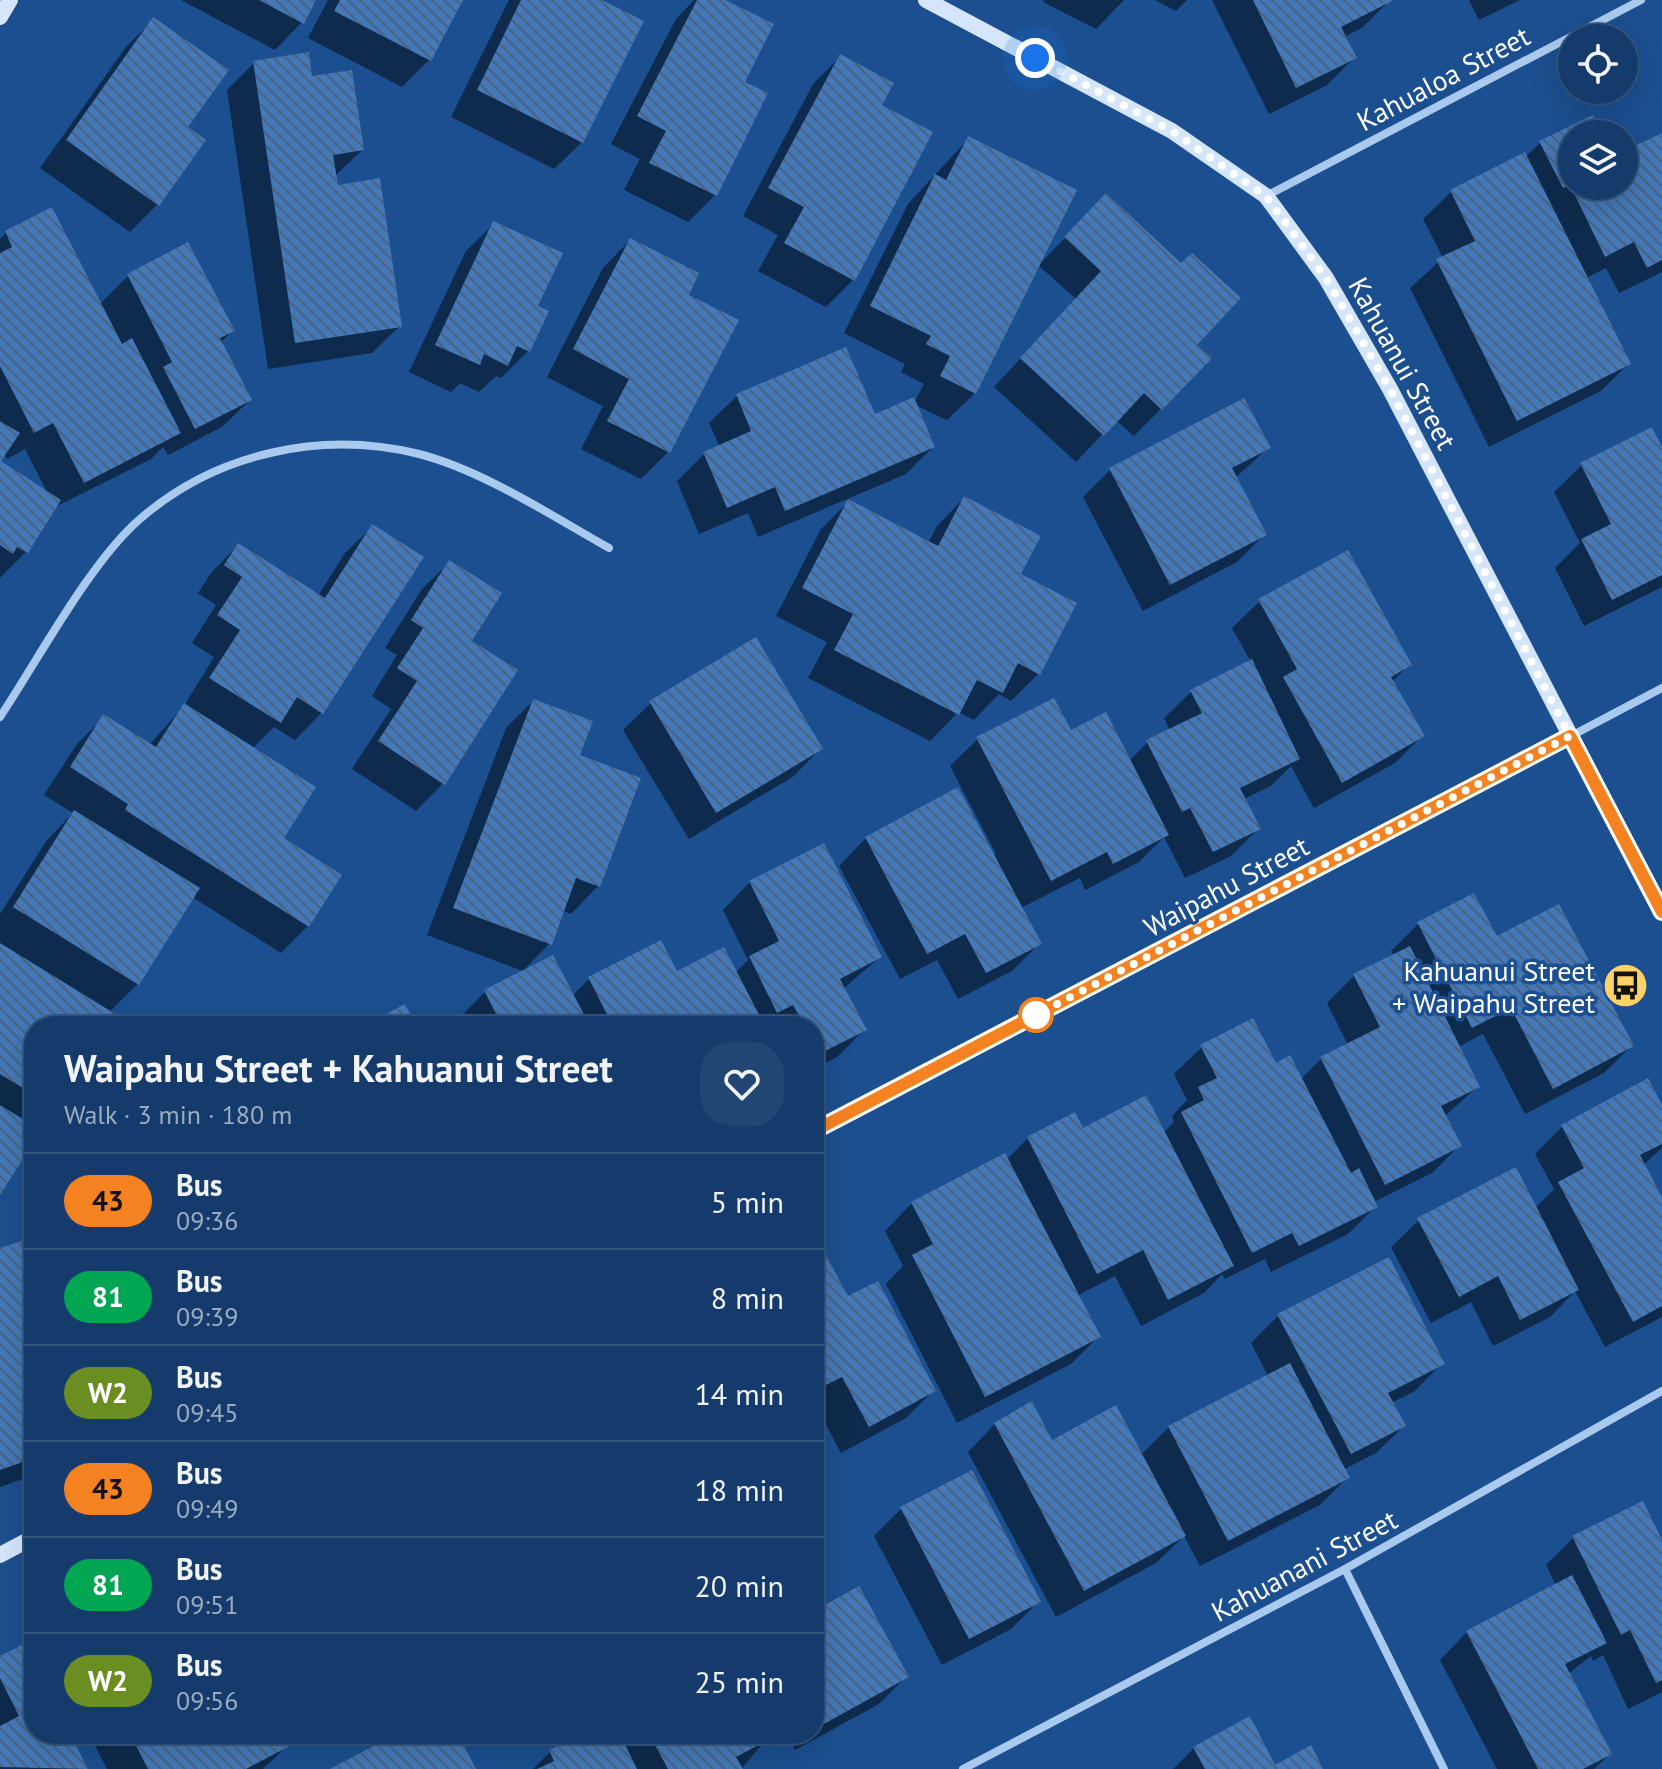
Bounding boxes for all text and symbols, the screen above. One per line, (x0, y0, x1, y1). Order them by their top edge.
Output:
street label: Kahualoa Street (1350, 17, 1536, 139)
map controls (1558, 24, 1638, 200)
button: locate (1558, 24, 1638, 104)
your location (1015, 38, 1055, 78)
button: layers (1558, 120, 1638, 200)
street label: Kahuanui Street (1340, 270, 1466, 456)
street label: Waipahu Street (1137, 827, 1315, 945)
place label: Kahuanui Street + Waipahu Street (1392, 952, 1595, 1021)
bus stop icon: Kahuanui Street + Waipahu Street (1602, 962, 1650, 1010)
unlabelled marker (1019, 998, 1053, 1032)
button: heart (700, 1042, 784, 1126)
text: Waipahu Street + Kahuanui Street (64, 1043, 613, 1092)
text: Walk · 3 min · 180 m (64, 1098, 292, 1131)
text: Bus (176, 1165, 223, 1204)
text: 43 (92, 1182, 124, 1219)
text: 5 min (711, 1182, 784, 1221)
text: 09:36 (176, 1204, 238, 1237)
text: Bus (176, 1261, 223, 1300)
text: 81 (92, 1278, 124, 1315)
text: 8 min (711, 1278, 784, 1317)
text: 09:39 (176, 1300, 238, 1333)
text: Bus (176, 1357, 223, 1396)
text: W2 (88, 1374, 128, 1411)
text: 14 min (694, 1374, 784, 1413)
text: 09:45 (176, 1396, 238, 1429)
text: Bus (176, 1453, 223, 1492)
text: 43 (92, 1470, 124, 1507)
text: 18 min (694, 1470, 784, 1509)
text: 09:49 (176, 1492, 238, 1525)
street label: Kahuanani Street (1205, 1500, 1404, 1630)
text: Bus (176, 1549, 223, 1588)
text: 81 (92, 1566, 124, 1603)
text: 20 min (694, 1566, 784, 1605)
text: 09:51 (176, 1588, 238, 1621)
text: Bus (176, 1645, 223, 1684)
text: W2 (88, 1662, 128, 1699)
text: 25 min (694, 1662, 784, 1701)
text: 09:56 (176, 1684, 238, 1717)

